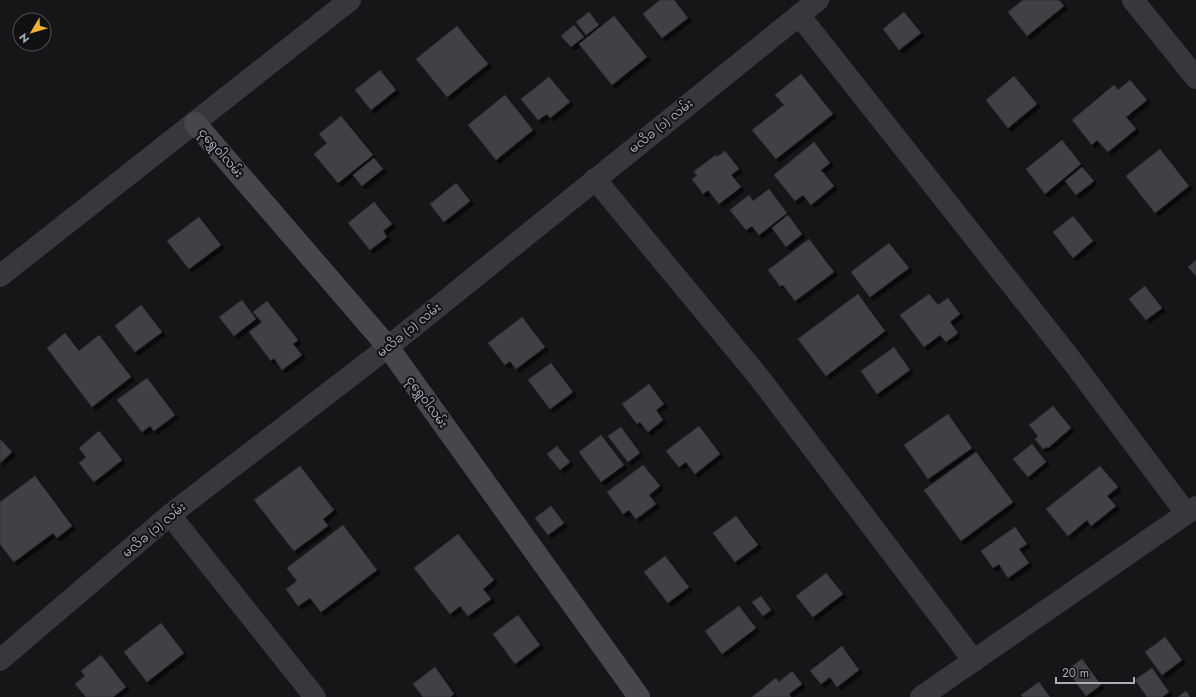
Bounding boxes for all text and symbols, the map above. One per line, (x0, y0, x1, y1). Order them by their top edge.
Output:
north arrow (12, 12, 52, 52)
text: N (15, 30, 33, 47)
street label: မလိခ (၁) လမ်း (625, 95, 697, 157)
street label: ငုရွှေဝါလမ်း (194, 124, 248, 182)
street label: မလိခ (၁) လမ်း (373, 299, 445, 361)
street label: ငုရွှေဝါလမ်း (401, 372, 452, 432)
street label: မလိခ (၁) လမ်း (118, 498, 190, 562)
scale bar (1056, 659, 1134, 685)
text: 20 m (1062, 664, 1089, 682)

